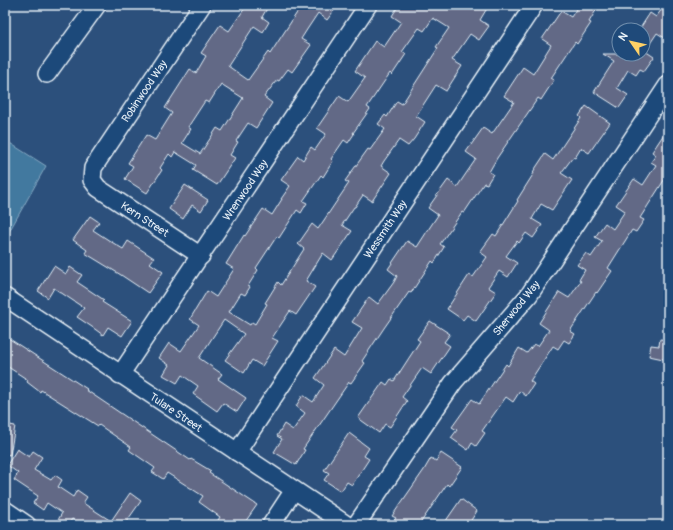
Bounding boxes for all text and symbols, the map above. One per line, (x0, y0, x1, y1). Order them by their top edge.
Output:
north arrow (611, 22, 651, 62)
text: N (616, 30, 631, 43)
street label: Robinwood Way (119, 58, 170, 125)
street label: Wrenwood Way (220, 157, 271, 223)
street label: Wessmith Way (361, 197, 410, 261)
street label: Kern Street (118, 199, 172, 240)
street label: Sherwood Way (490, 278, 543, 339)
street label: Tulare Street (147, 390, 205, 435)

